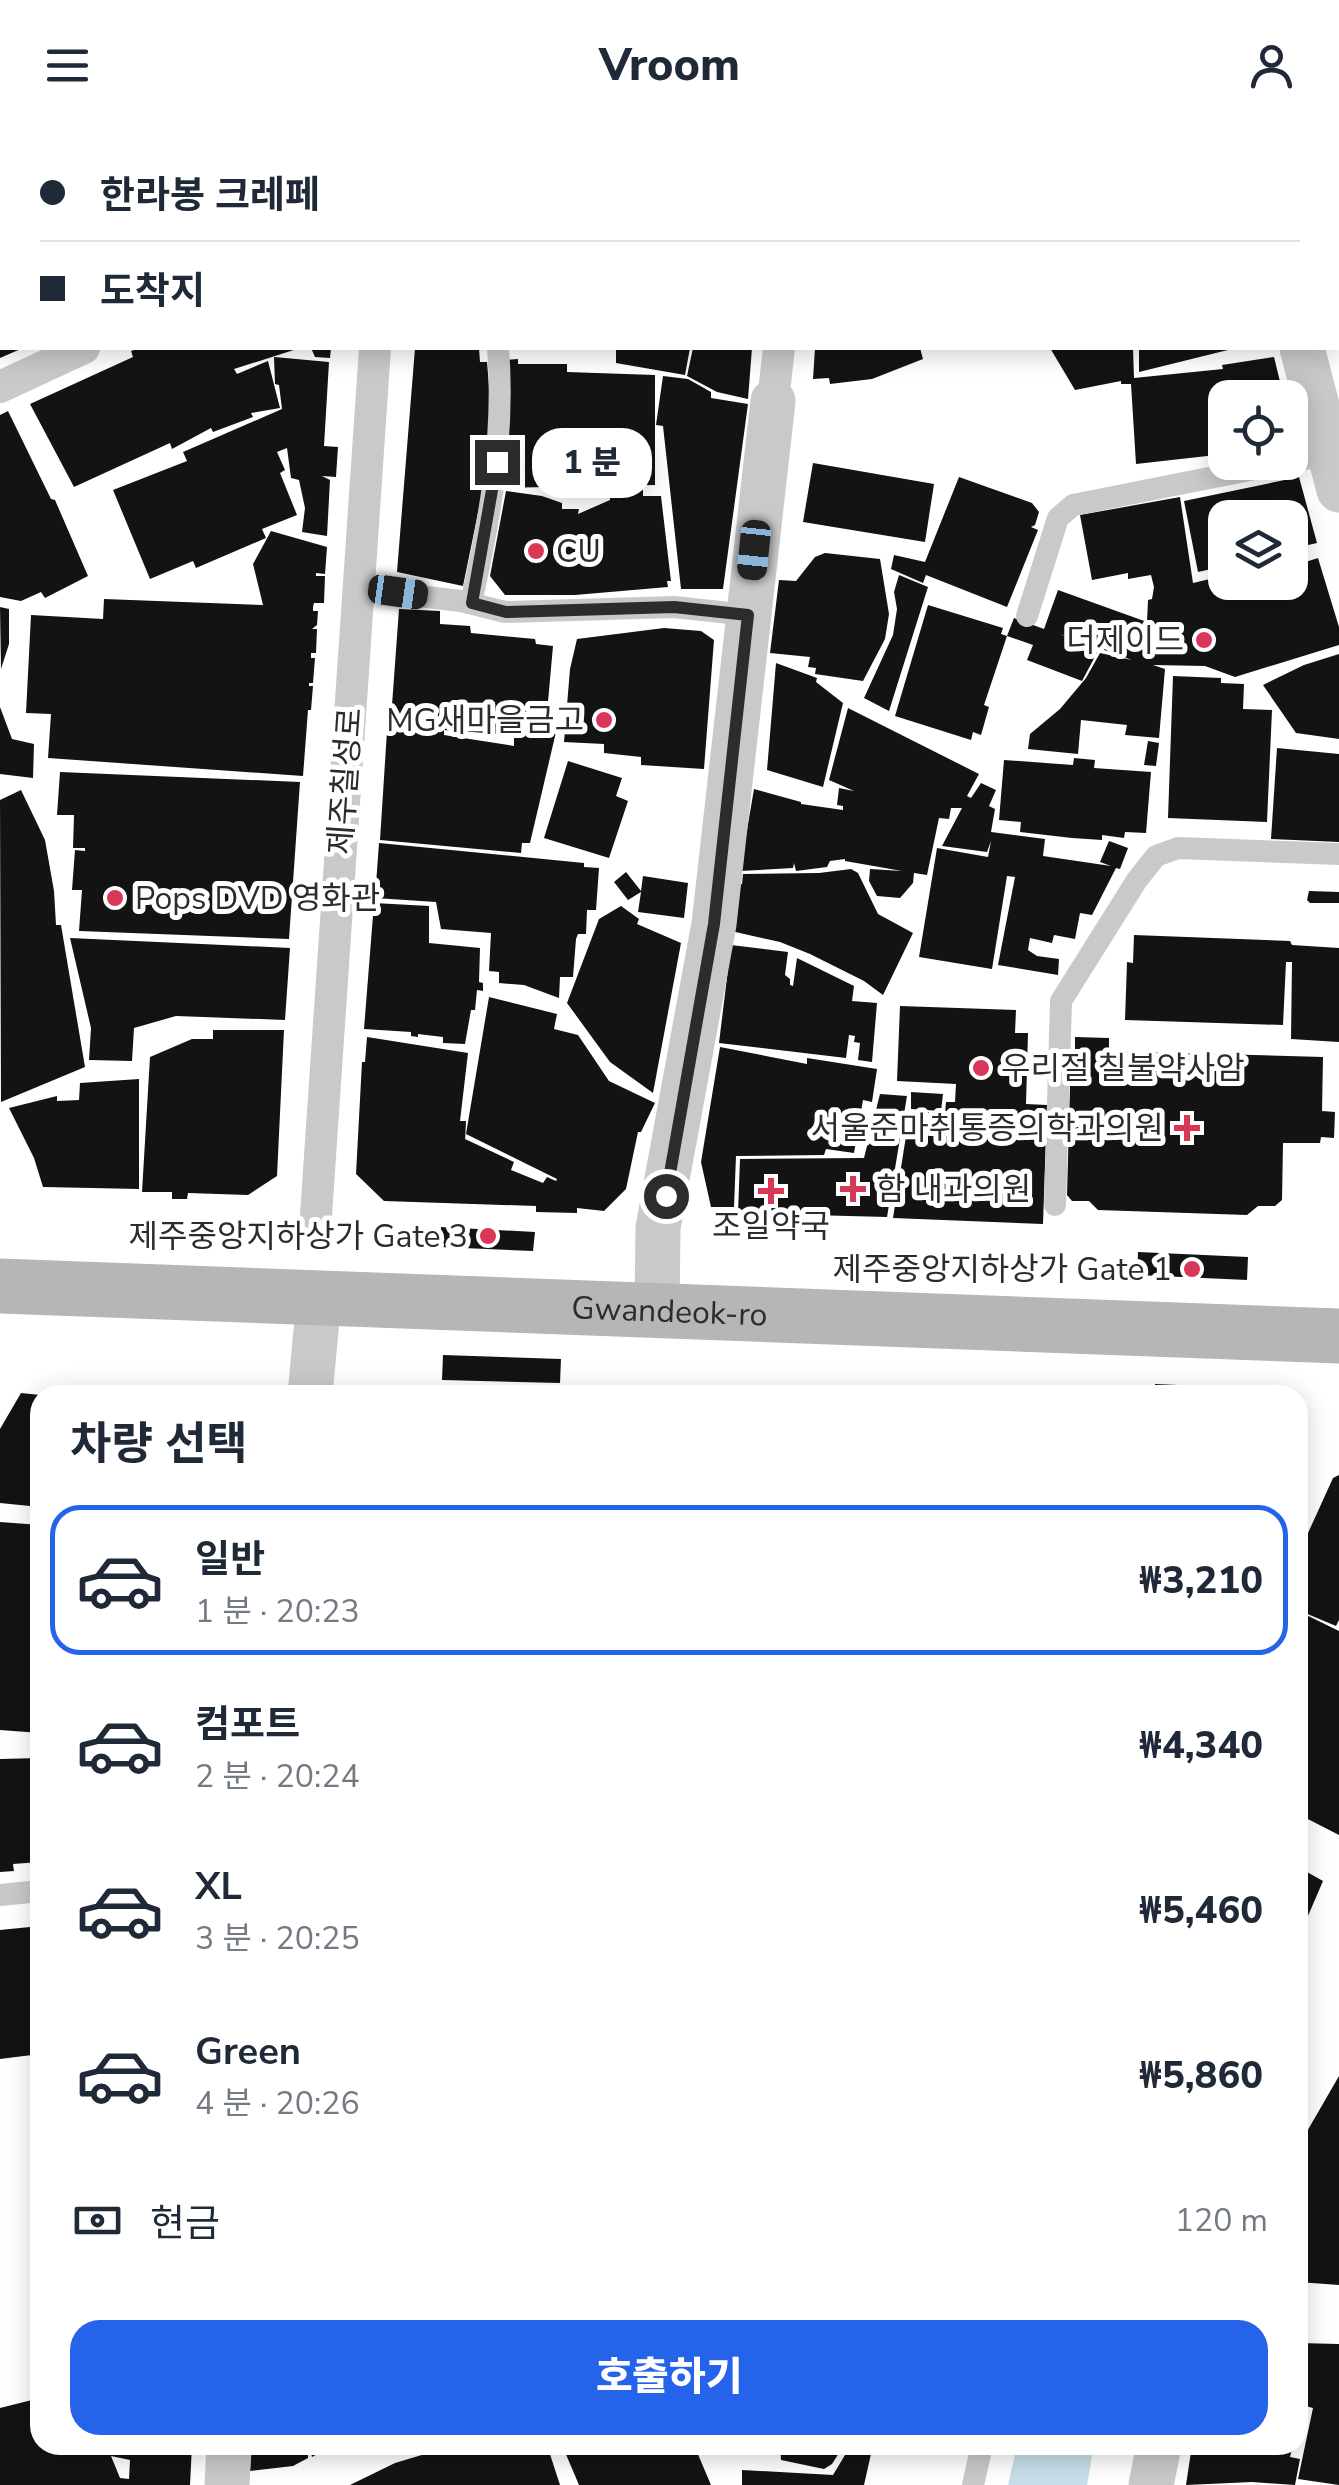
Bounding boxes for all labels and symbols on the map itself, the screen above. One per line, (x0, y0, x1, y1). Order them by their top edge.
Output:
callout: 1 분 (532, 427, 652, 497)
route end (475, 440, 520, 485)
car (736, 519, 772, 581)
place label: CU (556, 530, 601, 573)
marker: CU (525, 540, 547, 562)
car (366, 573, 430, 611)
place label: 더제이드 (1066, 619, 1184, 662)
marker: 더제이드 (1193, 629, 1215, 651)
place label: MG새마을금고 (386, 699, 584, 742)
street label: 제주칠성로 (319, 706, 372, 856)
marker: MG새마을금고 (593, 709, 615, 731)
place label: Pops DVD 영화관 (135, 877, 380, 920)
marker: Pops DVD 영화관 (104, 887, 126, 909)
place label: 우리절 칠불약사암 (1001, 1047, 1245, 1090)
marker: 우리절 칠불약사암 (970, 1057, 992, 1079)
place label: 서울준마취통증의학과의원 (811, 1107, 1164, 1150)
marker: 서울준마취통증의학과의원 (1174, 1115, 1200, 1141)
place label: 함 내과의원 (876, 1168, 1031, 1211)
route start (644, 1174, 689, 1219)
marker: 함 내과의원 (840, 1176, 866, 1202)
marker: 조일약국 (760, 1180, 782, 1202)
place label: 조일약국 (712, 1205, 830, 1248)
place label: 제주중앙지하상가 Gate 3 (129, 1215, 468, 1258)
marker: 제주중앙지하상가 Gate 3 (477, 1225, 499, 1247)
place label: 제주중앙지하상가 Gate 1 (833, 1248, 1172, 1291)
marker: 제주중앙지하상가 Gate 1 (1181, 1258, 1203, 1280)
street label: Gwandeok-ro (571, 1286, 768, 1337)

